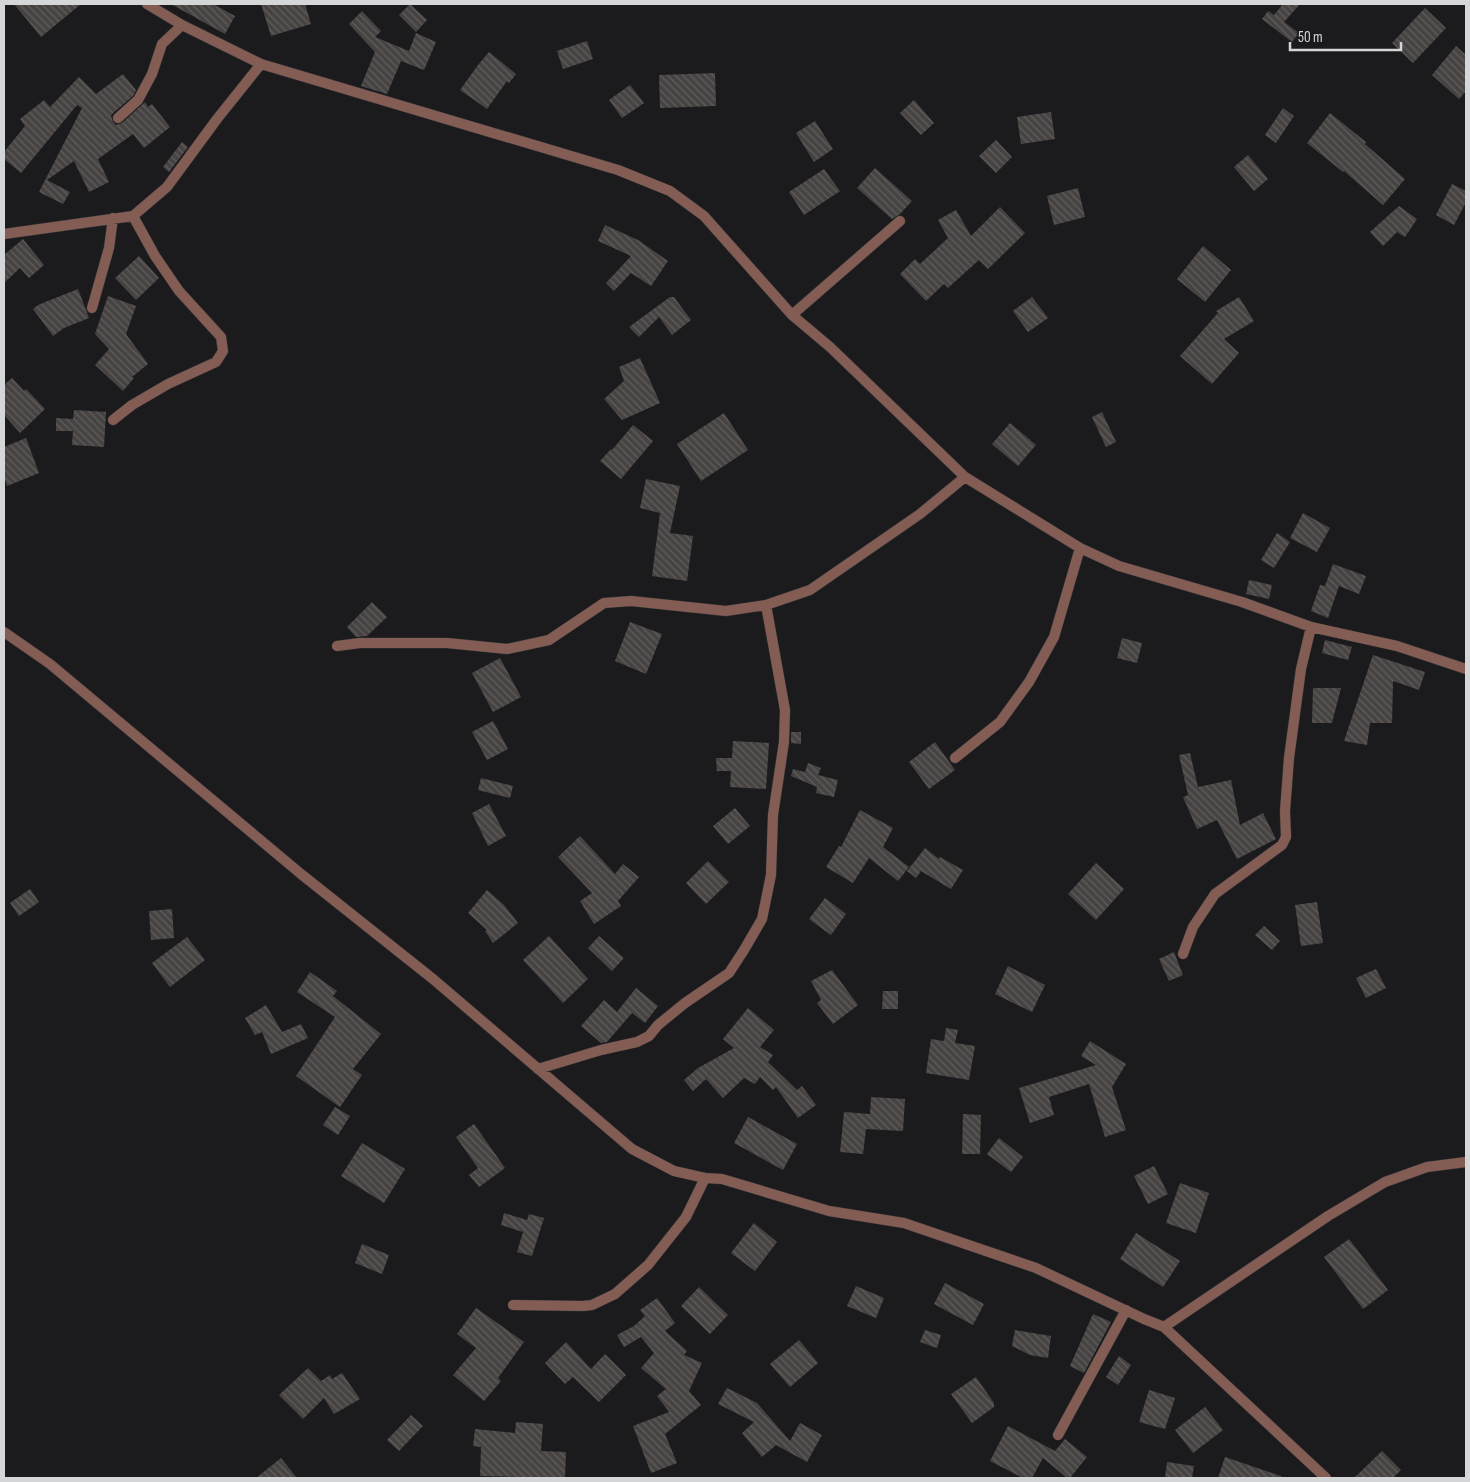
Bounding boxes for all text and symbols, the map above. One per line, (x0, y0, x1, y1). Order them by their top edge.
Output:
scale bar (1290, 20, 1401, 52)
text: 50 m (1298, 28, 1323, 47)

